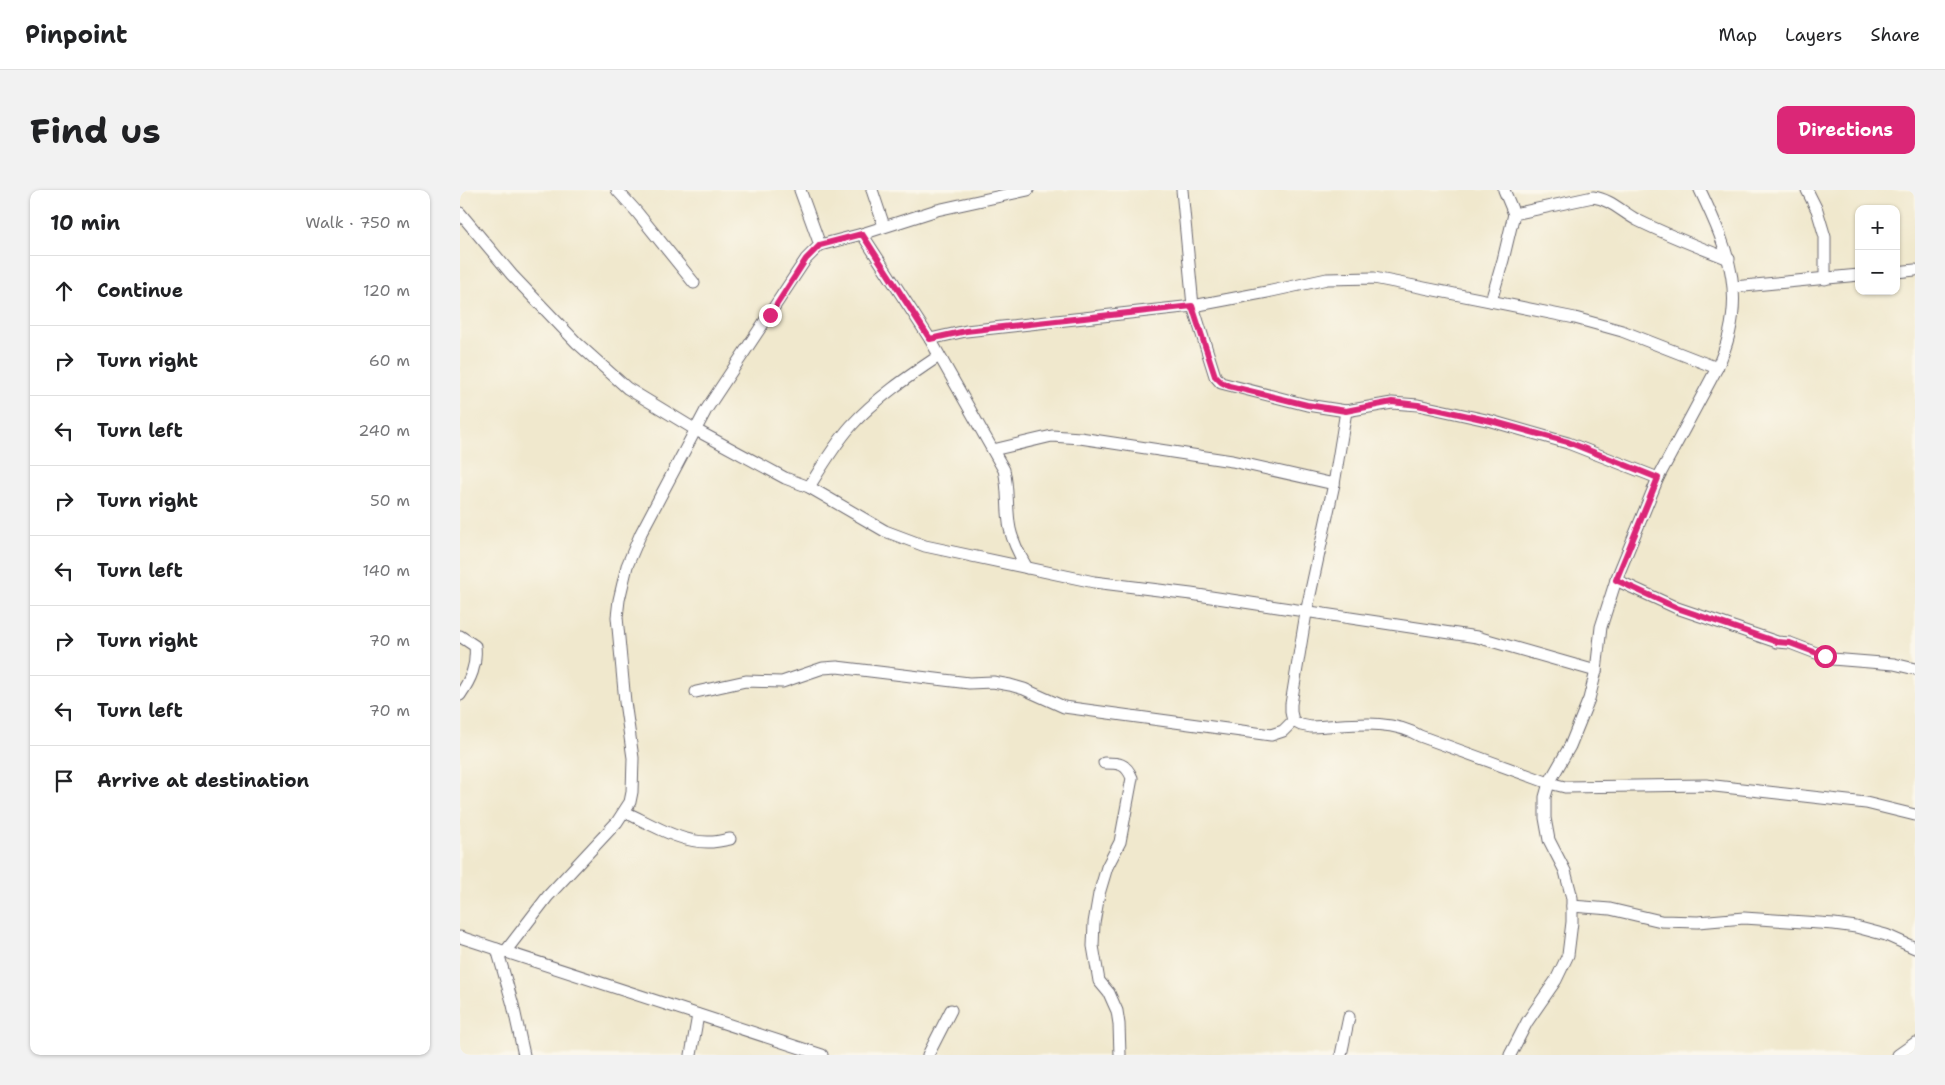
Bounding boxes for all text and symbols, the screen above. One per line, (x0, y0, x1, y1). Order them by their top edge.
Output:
text: Pinpoint (25, 19, 127, 51)
text: Map (1719, 23, 1757, 47)
text: Layers (1785, 23, 1842, 47)
text: Share (1870, 23, 1920, 47)
button: Directions (1777, 106, 1915, 154)
text: Find us (30, 107, 161, 154)
map controls (1855, 205, 1900, 295)
button: + (1855, 205, 1900, 250)
text: 10 min (50, 209, 120, 237)
text: Walk · 750 m (305, 212, 410, 233)
button: − (1855, 250, 1900, 295)
icon: ahead (50, 277, 78, 305)
text: Continue (97, 278, 183, 303)
text: 120 m (363, 280, 410, 301)
route end (759, 304, 782, 327)
icon: right (50, 347, 78, 375)
text: Turn right (97, 348, 198, 373)
text: 60 m (369, 350, 410, 371)
icon: left (50, 417, 78, 445)
text: Turn left (97, 418, 183, 443)
text: 240 m (358, 420, 410, 441)
icon: right (50, 487, 78, 515)
text: Turn right (97, 488, 198, 513)
text: 50 m (370, 490, 410, 511)
icon: left (50, 557, 78, 585)
text: Turn left (97, 558, 183, 583)
text: 140 m (363, 560, 410, 581)
icon: right (50, 627, 78, 655)
text: Turn right (97, 628, 198, 653)
text: 70 m (369, 630, 410, 651)
route start (1814, 645, 1837, 668)
icon: left (50, 697, 78, 725)
text: Turn left (97, 698, 183, 723)
text: 70 m (369, 700, 410, 721)
icon: arrive (50, 767, 78, 795)
text: Arrive at destination (97, 768, 309, 793)

